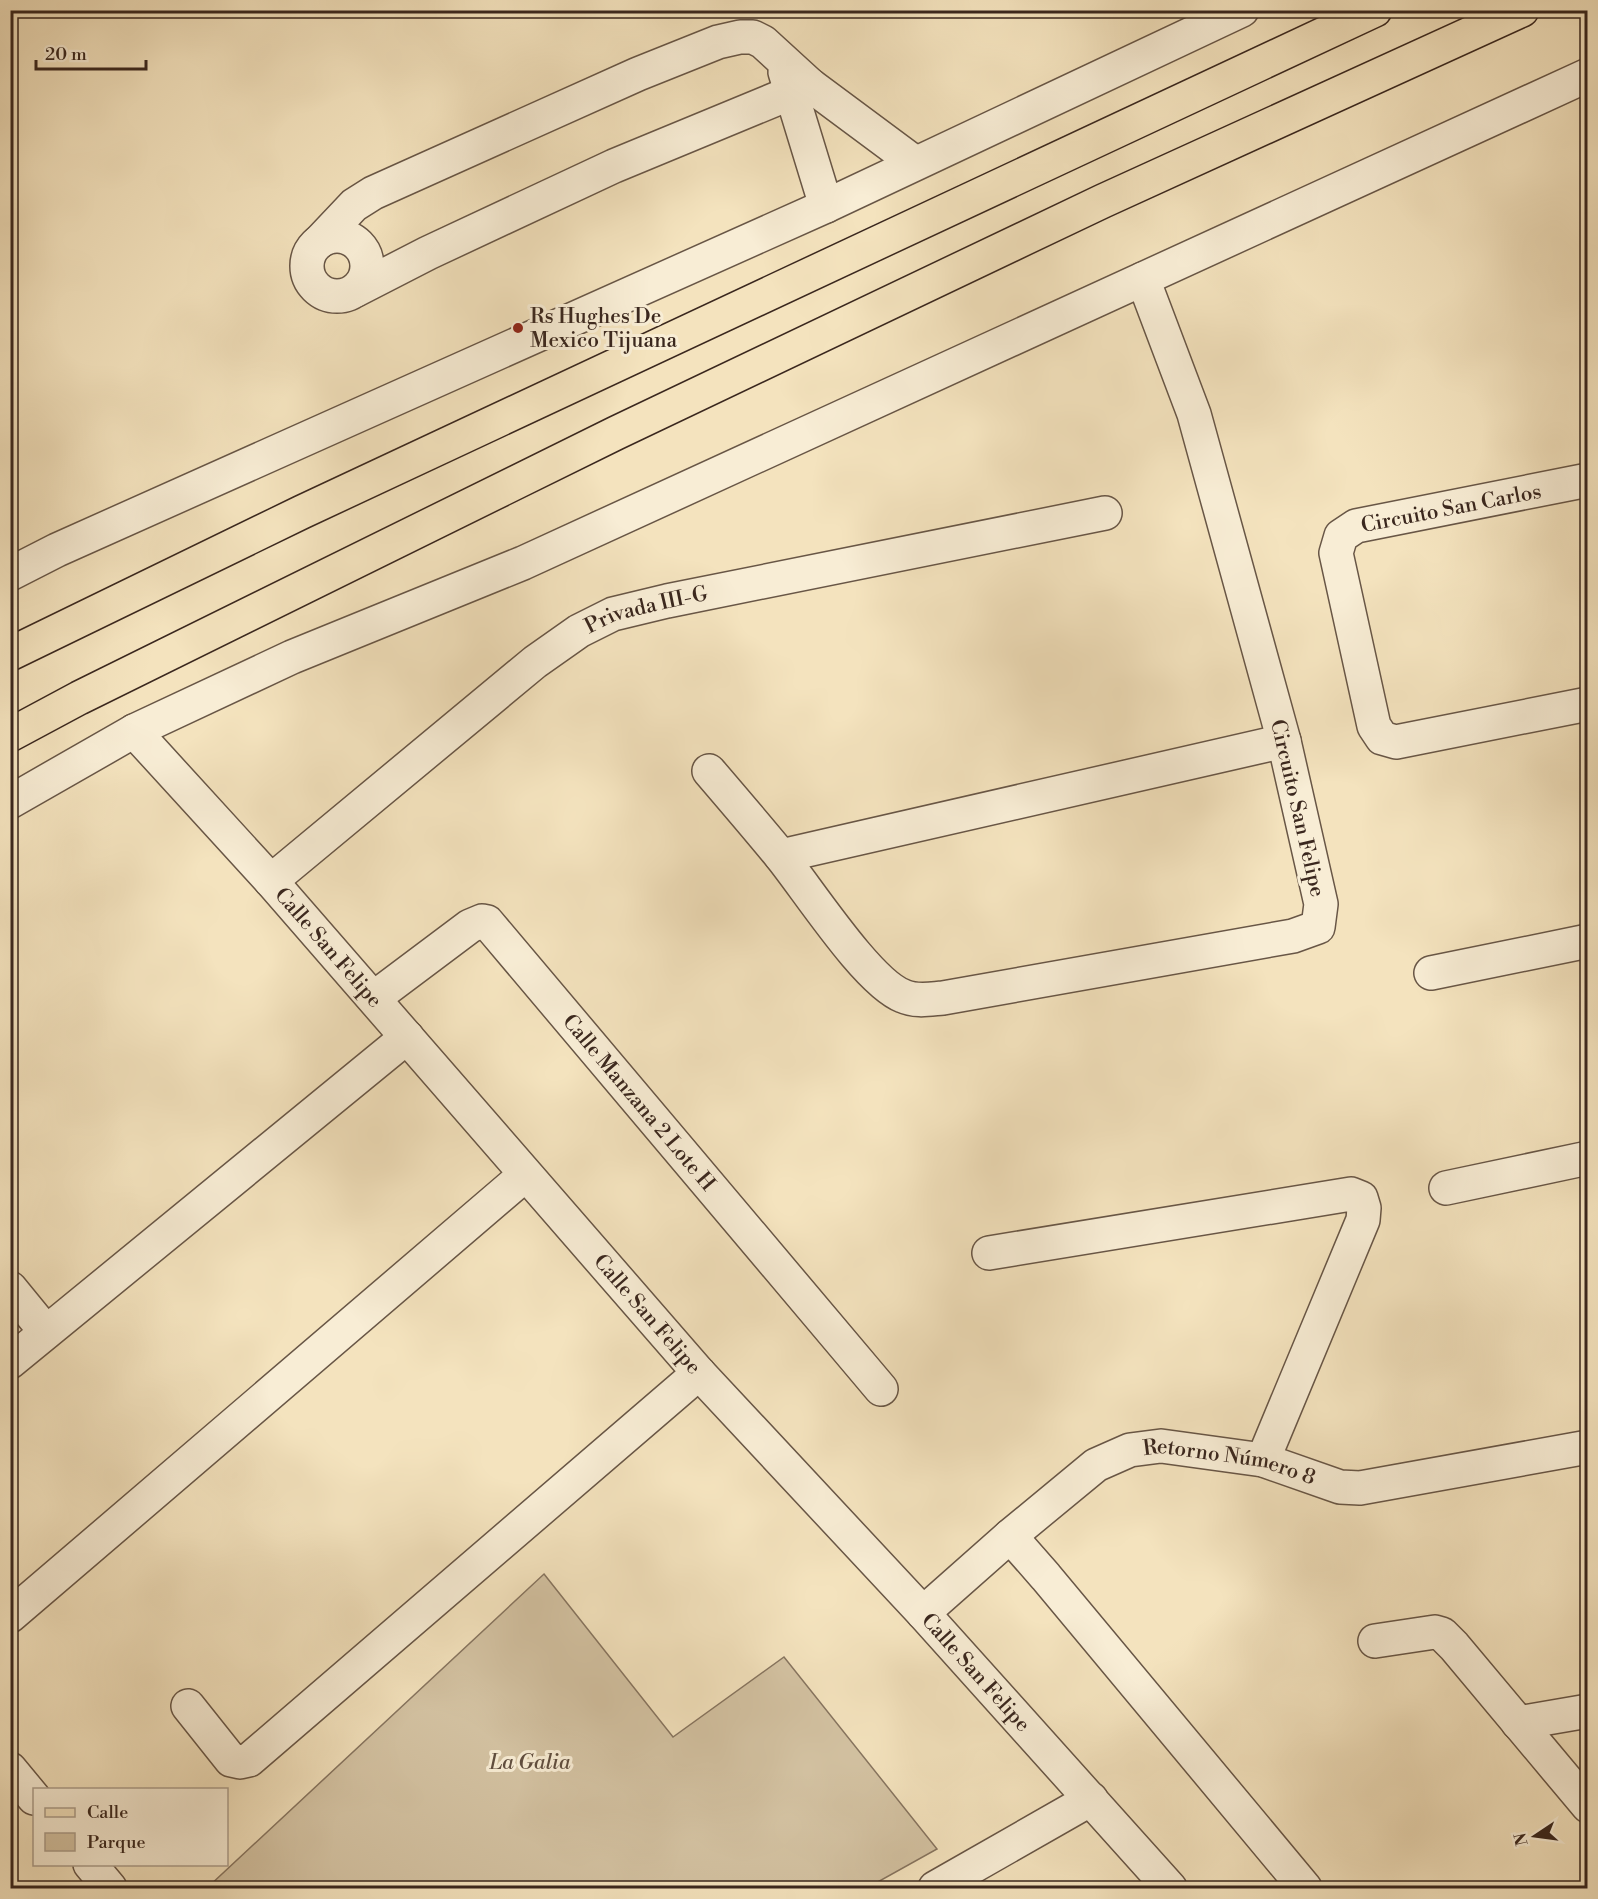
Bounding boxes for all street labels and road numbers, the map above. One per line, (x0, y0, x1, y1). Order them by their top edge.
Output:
street label: Circuito San Carlos (1359, 479, 1544, 539)
street label: Privada III-G (581, 581, 711, 640)
street label: Circuito San Felipe (1264, 717, 1330, 899)
street label: Calle San Felipe (269, 882, 387, 1013)
street label: Calle Manzana 2 Lote H (556, 1009, 720, 1197)
street label: Calle San Felipe (588, 1249, 706, 1380)
street label: Retorno Número 8 (1141, 1434, 1319, 1491)
street label: Calle San Felipe (915, 1608, 1035, 1738)

